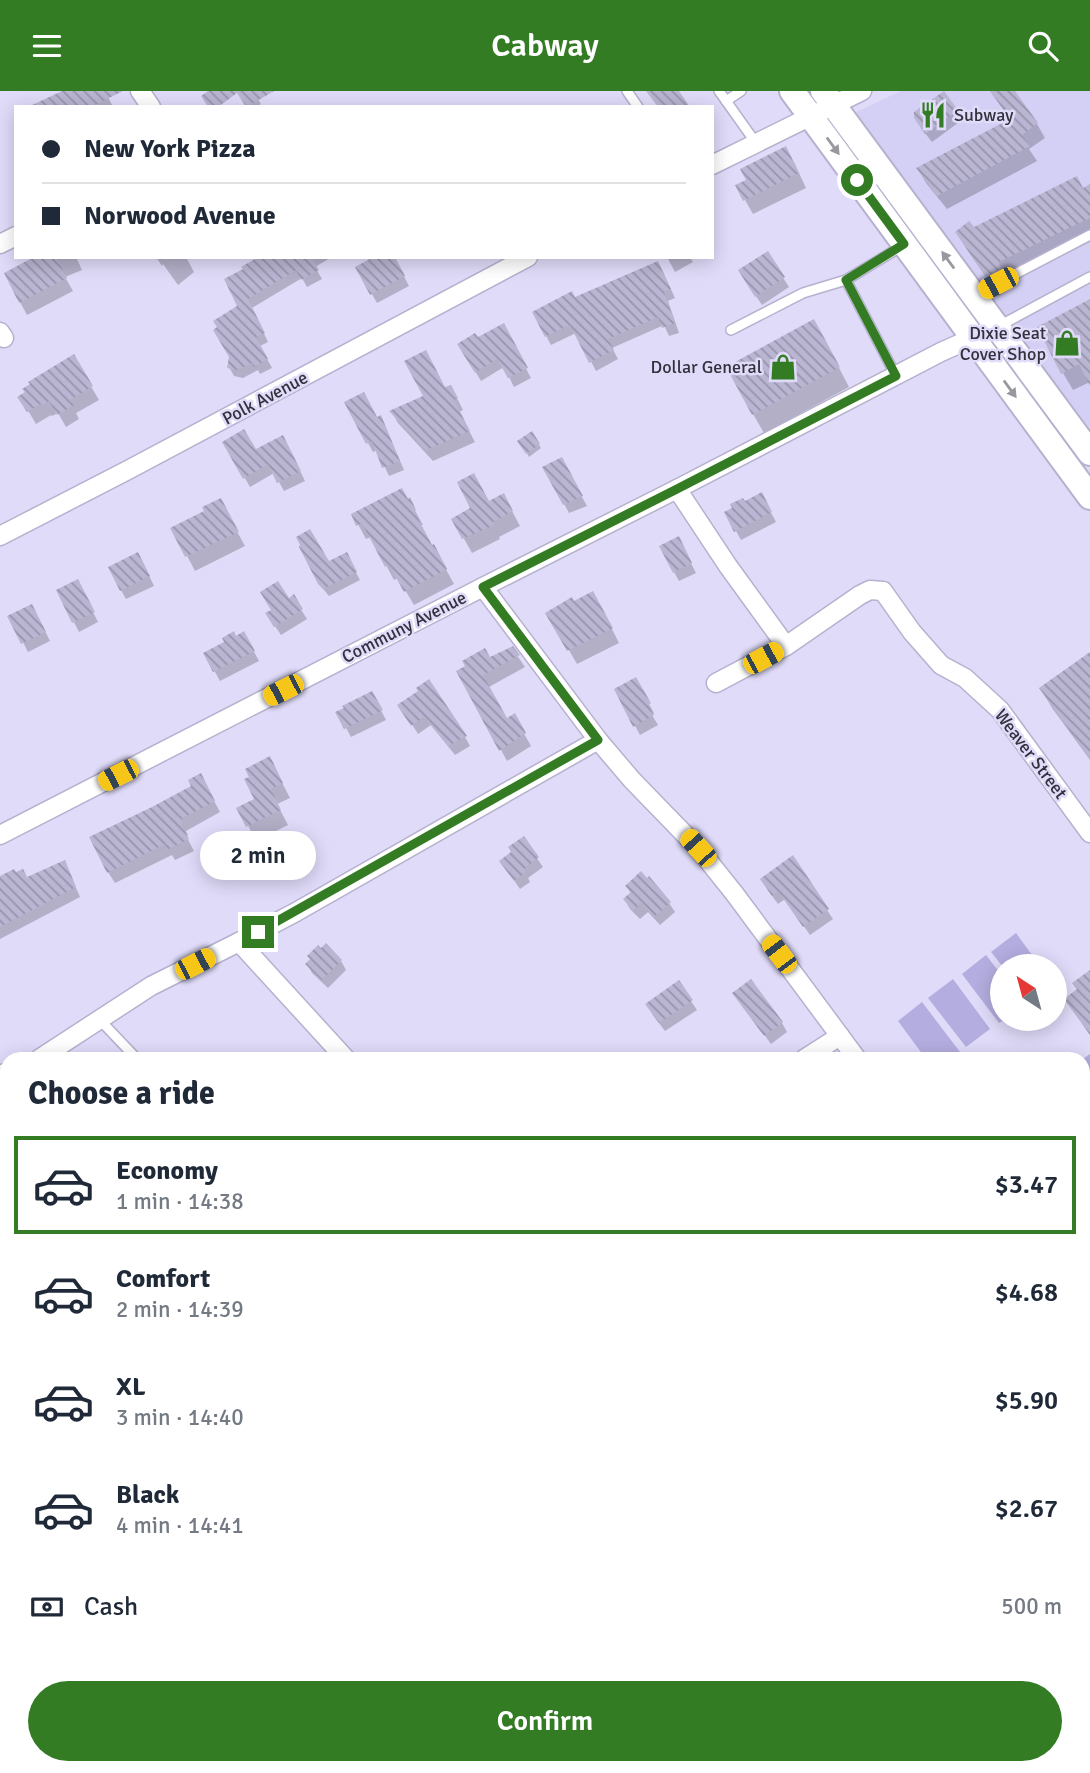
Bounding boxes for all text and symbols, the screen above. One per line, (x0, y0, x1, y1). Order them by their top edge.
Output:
text: Cabway (491, 26, 599, 65)
icon: menu (28, 27, 66, 65)
icon: search (1024, 27, 1062, 65)
restaurant icon: Subway (918, 100, 948, 130)
place label: Subway (954, 104, 1014, 126)
text: New York Pizza (84, 133, 256, 165)
one-way arrow (825, 137, 839, 155)
route start (841, 164, 873, 196)
text: Norwood Avenue (84, 200, 276, 232)
one-way arrow (941, 251, 955, 269)
car (975, 264, 1022, 302)
place label: Dixie Seat Cover Shop (960, 322, 1046, 365)
shop icon: Dixie Seat Cover Shop (1052, 328, 1082, 358)
shop icon: Dollar General (768, 352, 798, 382)
place label: Dollar General (651, 356, 762, 378)
street label: Polk Avenue (218, 366, 312, 430)
one-way arrow (1003, 380, 1017, 398)
street label: Communy Avenue (338, 586, 470, 668)
car (740, 639, 787, 677)
car (260, 671, 307, 709)
street label: Weaver Street (990, 705, 1072, 803)
car (95, 756, 142, 794)
car (677, 825, 720, 871)
callout: 2 min (200, 831, 316, 879)
text: 2 min (230, 841, 286, 870)
route end (242, 916, 274, 948)
car (758, 931, 801, 977)
car (172, 945, 219, 983)
north arrow (990, 954, 1068, 1031)
map controls (990, 954, 1067, 1031)
text: Choose a ride (28, 1074, 215, 1113)
icon: car (32, 1154, 95, 1217)
text: Economy (116, 1155, 218, 1187)
text: $3.47 (995, 1169, 1058, 1201)
text: 1 min · 14:38 (116, 1187, 244, 1216)
icon: car (32, 1262, 95, 1325)
text: Comfort (116, 1263, 210, 1295)
text: $4.68 (995, 1277, 1058, 1309)
text: 2 min · 14:39 (116, 1295, 244, 1324)
icon: car (32, 1370, 95, 1433)
text: XL (116, 1371, 146, 1403)
text: $5.90 (995, 1385, 1058, 1417)
text: 3 min · 14:40 (116, 1403, 244, 1432)
icon: car (32, 1478, 95, 1541)
text: Black (116, 1479, 179, 1511)
text: $2.67 (995, 1493, 1058, 1525)
text: 4 min · 14:41 (116, 1511, 244, 1540)
icon: cash (28, 1588, 66, 1626)
text: Cash (84, 1591, 138, 1623)
text: 500 m (1001, 1592, 1062, 1621)
button: Confirm (28, 1681, 1062, 1761)

